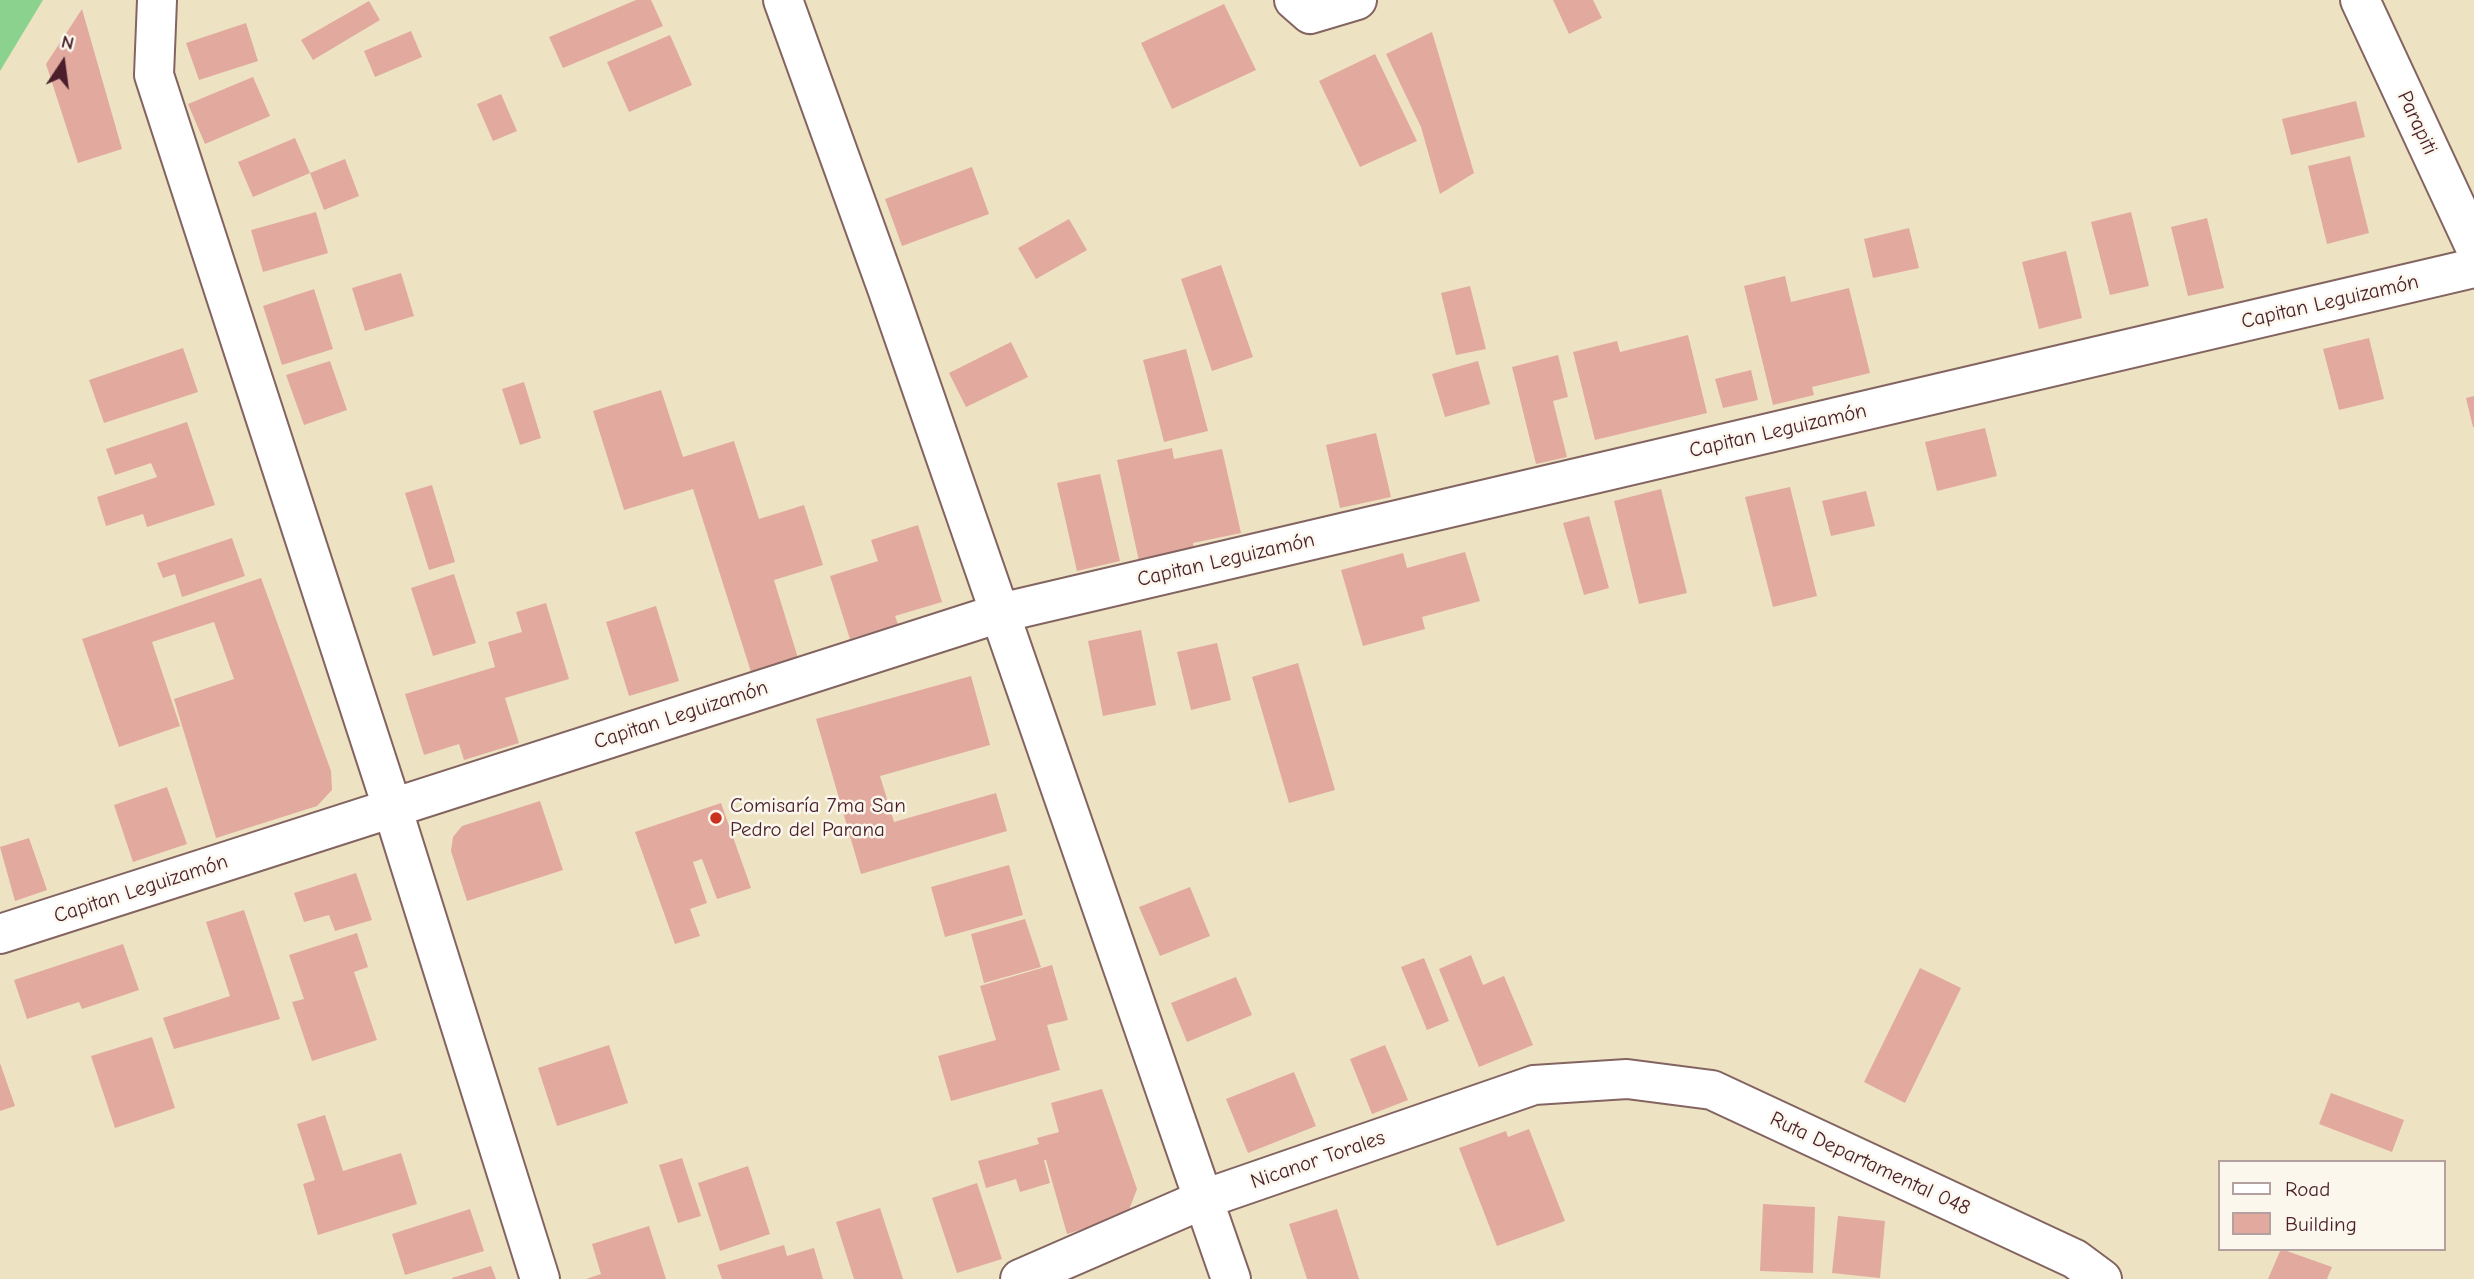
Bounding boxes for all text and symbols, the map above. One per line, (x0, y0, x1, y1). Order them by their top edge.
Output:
north arrow (28, 28, 98, 98)
text: N (59, 30, 76, 55)
street label: Parapiti (2391, 87, 2443, 159)
street label: Capitan Leguizamón (2239, 269, 2421, 335)
street label: Capitan Leguizamón (1687, 398, 1869, 464)
street label: Capitan Leguizamón (1135, 527, 1317, 593)
street label: Capitan Leguizamón (591, 675, 771, 755)
place label: Comisaría 7ma San Pedro del Parana (730, 793, 906, 843)
marker: Comisaría 7ma San Pedro del Parana (708, 810, 724, 826)
street label: Capitan Leguizamón (51, 849, 231, 929)
street label: Ruta Departamental 048 (1766, 1107, 1974, 1221)
street label: Nicanor Torales (1248, 1125, 1388, 1195)
legend (2218, 1160, 2446, 1251)
text: Road (2285, 1177, 2330, 1201)
text: Building (2285, 1212, 2357, 1236)

